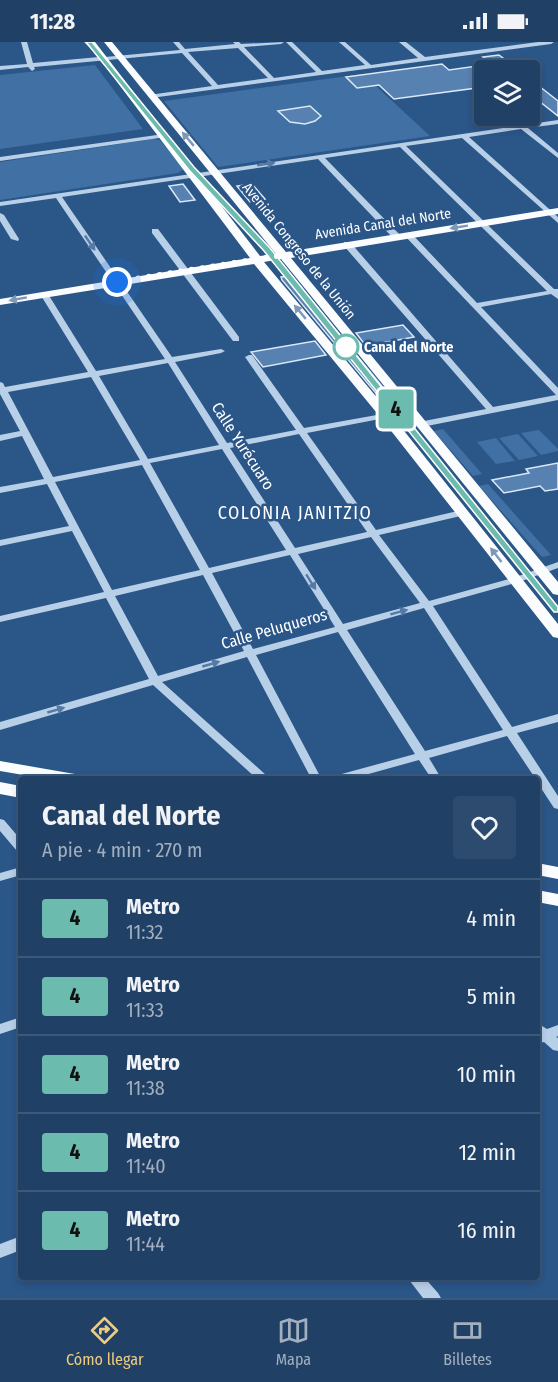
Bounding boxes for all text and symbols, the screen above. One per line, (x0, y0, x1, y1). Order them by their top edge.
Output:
text: 11:28 (30, 8, 75, 35)
map controls (474, 60, 540, 126)
button: layers (474, 60, 540, 126)
one-way arrow (182, 132, 195, 147)
one-way arrow (256, 160, 275, 169)
street label: Avenida Congreso de la Unión (239, 179, 359, 323)
street label: Avenida Canal del Norte (314, 205, 452, 243)
one-way arrow (449, 223, 468, 232)
one-way arrow (84, 235, 96, 251)
your location (102, 267, 132, 297)
one-way arrow (8, 295, 27, 304)
one-way arrow (294, 305, 307, 320)
marker: Canal del Norte (333, 334, 359, 360)
place label: Canal del Norte (364, 339, 453, 356)
line badge: 4 (376, 390, 416, 428)
text: 4 (391, 396, 401, 422)
street label: Calle Yurécuaro (208, 399, 278, 493)
district label: COLONIA JANITZIO (218, 502, 372, 524)
one-way arrow (489, 547, 502, 563)
one-way arrow (306, 574, 317, 591)
street label: Calle Peluqueros (219, 605, 329, 653)
one-way arrow (390, 607, 408, 617)
one-way arrow (202, 659, 221, 669)
one-way arrow (47, 705, 65, 714)
button: heart (453, 796, 516, 859)
text: Canal del Norte (42, 799, 221, 832)
text: A pie · 4 min · 270 m (42, 838, 202, 862)
text: Metro (126, 893, 180, 920)
text: 4 (70, 905, 80, 931)
text: 4 min (466, 905, 516, 932)
text: 11:32 (126, 920, 163, 944)
text: Metro (126, 971, 180, 998)
text: 4 (70, 983, 80, 1009)
text: 5 min (467, 983, 516, 1010)
text: 11:33 (126, 998, 164, 1022)
text: Metro (126, 1049, 180, 1076)
text: 4 (70, 1061, 80, 1087)
text: 10 min (457, 1061, 516, 1088)
text: 11:38 (126, 1076, 165, 1100)
text: Metro (126, 1127, 180, 1154)
text: 4 (70, 1139, 80, 1165)
text: 12 min (458, 1139, 516, 1166)
text: 11:40 (126, 1154, 166, 1178)
text: Metro (126, 1205, 180, 1232)
text: 4 (70, 1217, 80, 1243)
text: 16 min (457, 1217, 516, 1244)
text: 11:44 (126, 1232, 165, 1256)
tab: Cómo llegar (66, 1314, 144, 1369)
tab: Mapa (276, 1314, 311, 1369)
tab: Billetes (443, 1314, 492, 1369)

